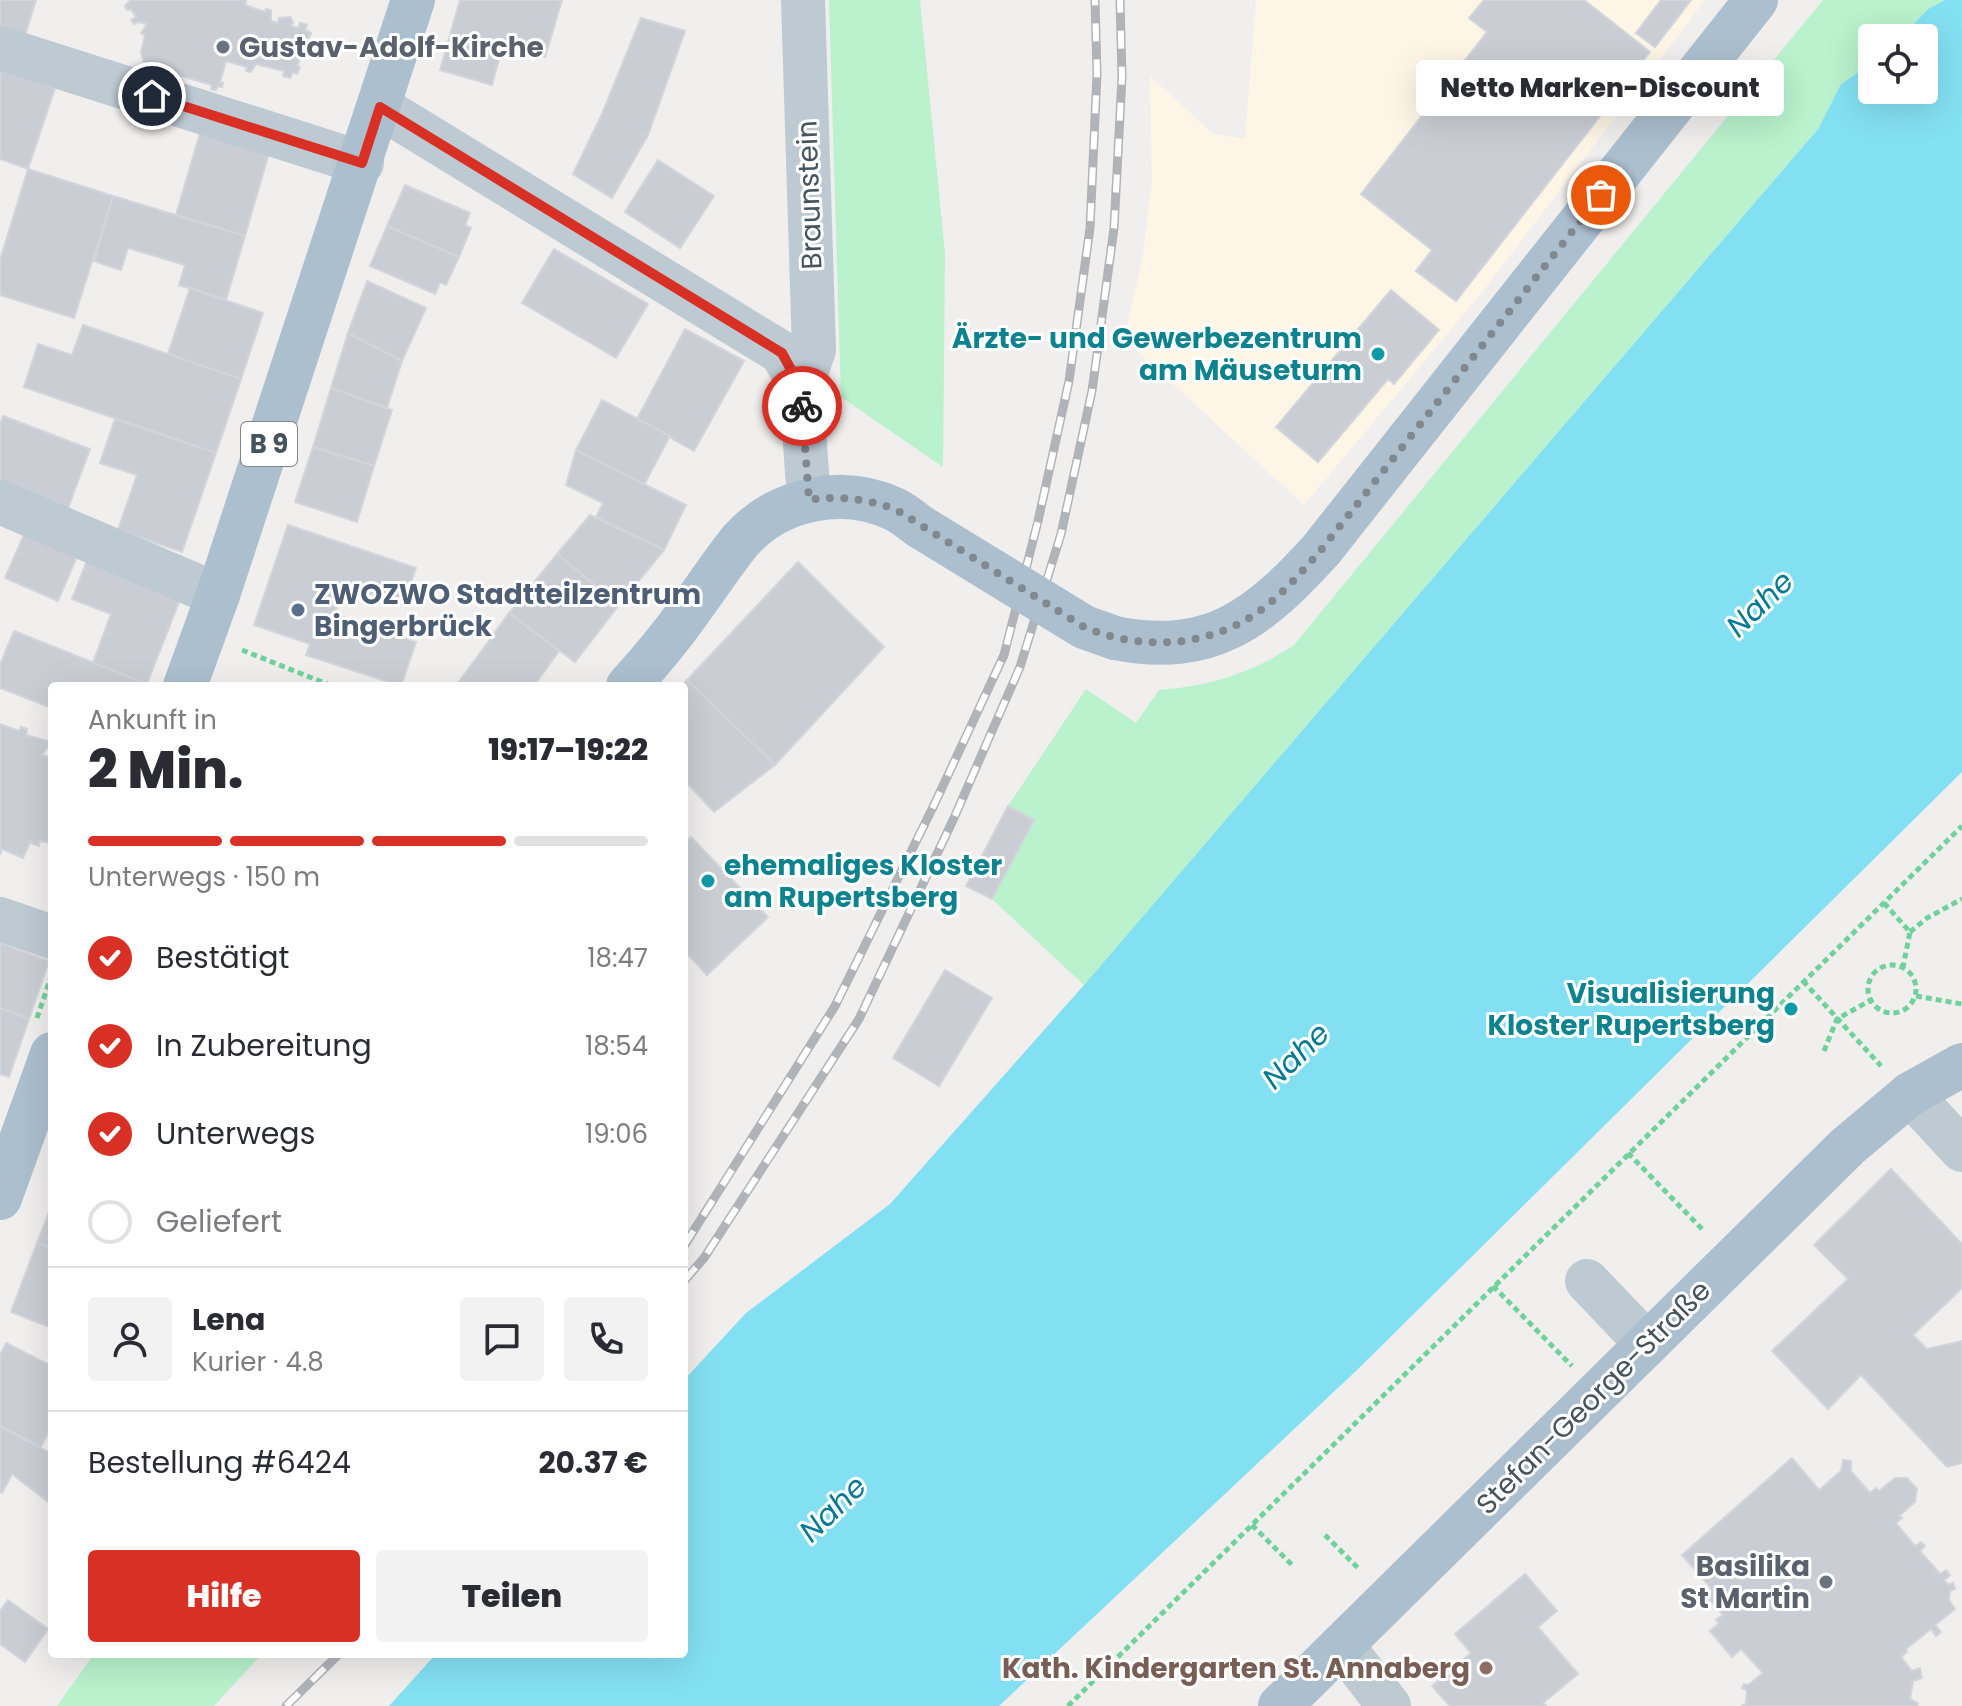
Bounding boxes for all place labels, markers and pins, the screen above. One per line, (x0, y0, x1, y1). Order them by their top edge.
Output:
place label: Gustav-Adolf-Kirche (239, 28, 544, 67)
marker: Gustav-Adolf-Kirche (214, 38, 232, 56)
callout: Netto Marken-Discount (1417, 59, 1785, 115)
pin (118, 62, 186, 130)
pin (1567, 161, 1635, 229)
place label: Ärzte- und Gewerbezentrum am Mäuseturm (952, 319, 1362, 390)
marker: Ärzte- und Gewerbezentrum am Mäuseturm (1369, 345, 1387, 363)
place label: ZWOZWO Stadtteilzentrum Bingerbrück (314, 575, 701, 646)
marker: ZWOZWO Stadtteilzentrum Bingerbrück (289, 601, 307, 619)
place label: ehemaliges Kloster am Rupertsberg (724, 846, 1002, 917)
marker: ehemaliges Kloster am Rupertsberg (699, 872, 717, 890)
place label: Visualisierung Kloster Rupertsberg (1488, 974, 1775, 1045)
marker: Visualisierung Kloster Rupertsberg (1782, 1000, 1800, 1018)
place label: Basilika St Martin (1680, 1547, 1810, 1618)
marker: Basilika St Martin (1817, 1573, 1835, 1591)
place label: Kath. Kindergarten St. Annaberg (1002, 1649, 1470, 1688)
marker: Kath. Kindergarten St. Annaberg (1477, 1659, 1495, 1677)

